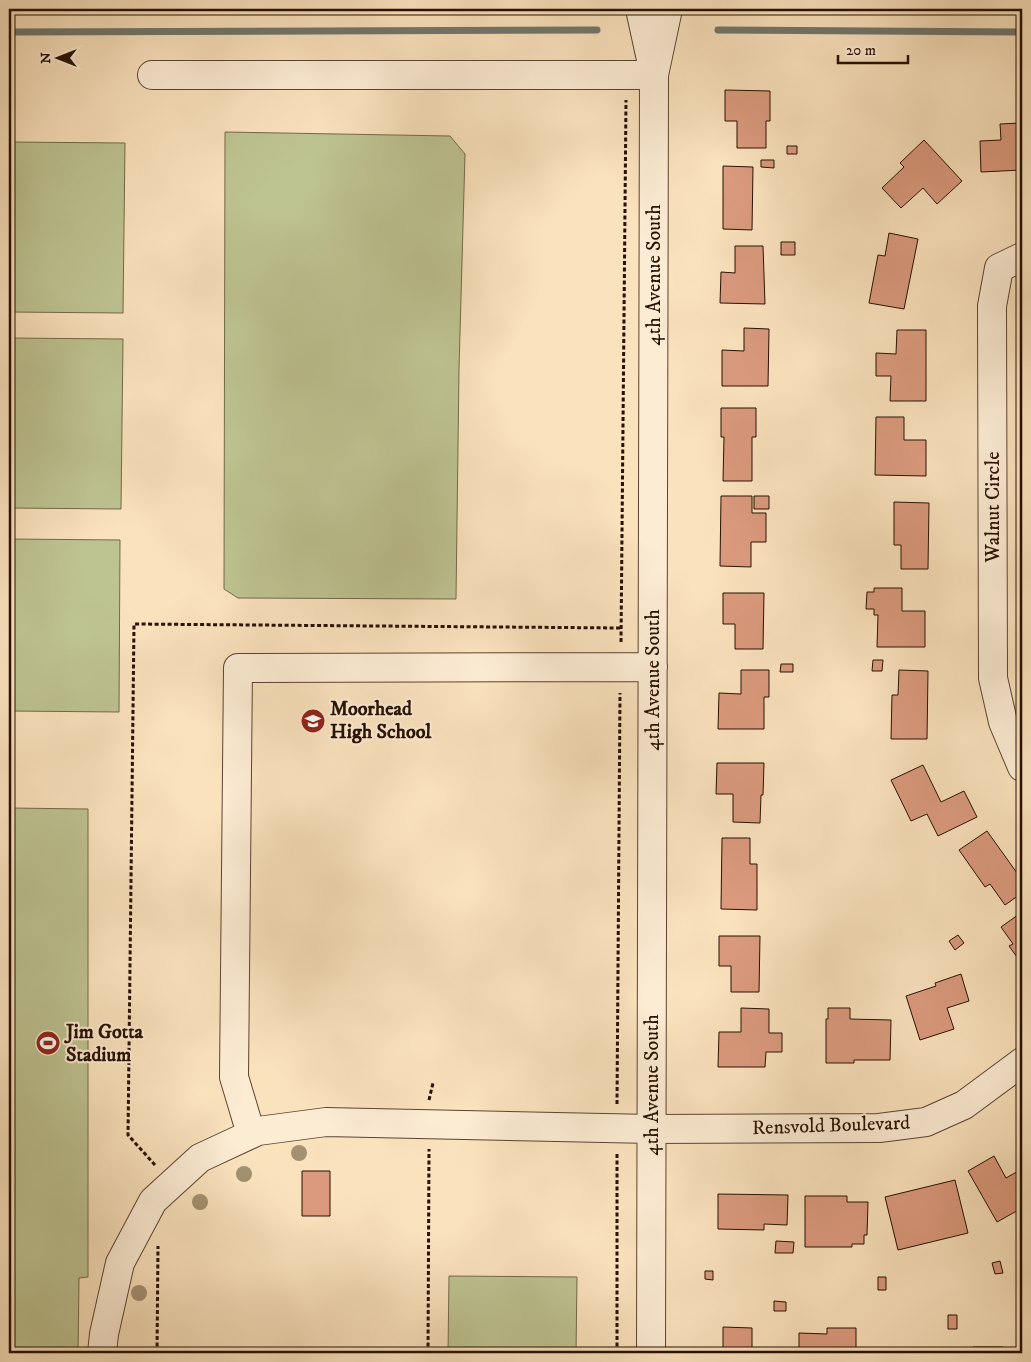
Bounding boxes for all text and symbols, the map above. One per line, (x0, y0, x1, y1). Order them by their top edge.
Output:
north arrow (32, 32, 82, 82)
scale bar (838, 32, 908, 64)
text: 20 m (846, 41, 876, 60)
text: N (37, 52, 55, 64)
street label: 4th Avenue South (642, 204, 667, 346)
street label: Walnut Circle (981, 452, 1006, 563)
street label: 4th Avenue South (641, 609, 666, 751)
place label: Moorhead High School (330, 697, 432, 745)
school or university icon: Moorhead High School (300, 708, 326, 734)
street label: 4th Avenue South (640, 1014, 665, 1156)
place label: Jim Gotta Stadium (64, 1020, 144, 1068)
sports icon: Jim Gotta Stadium (35, 1030, 61, 1056)
street label: Rensvold Boulevard (752, 1111, 910, 1141)

